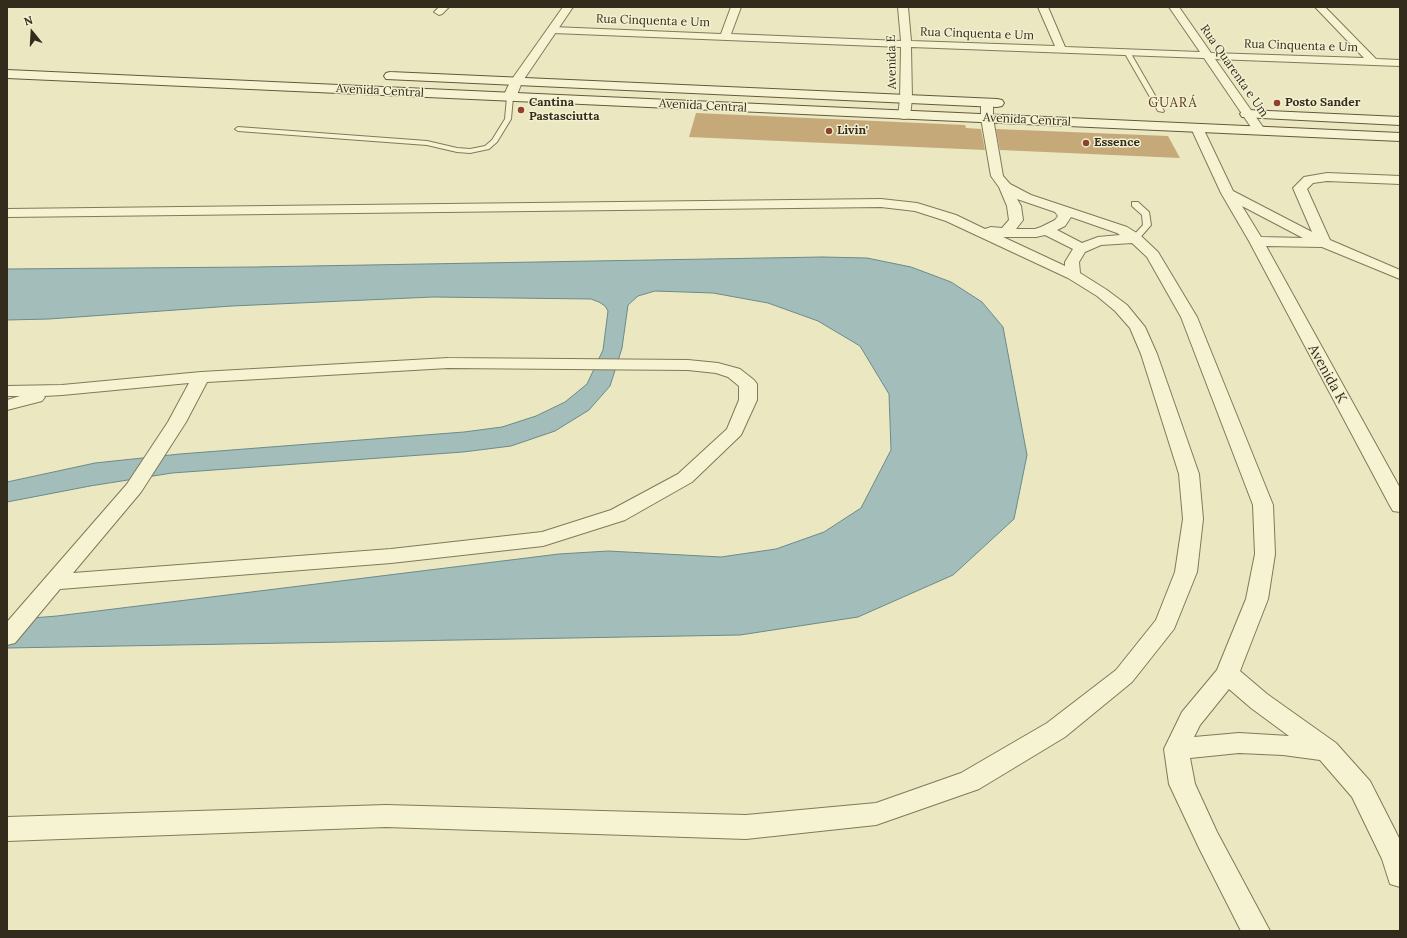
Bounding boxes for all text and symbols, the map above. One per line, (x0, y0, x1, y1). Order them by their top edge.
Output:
north arrow (12, 12, 52, 52)
street label: Rua Cinquenta e Um (596, 12, 710, 30)
text: N (22, 13, 34, 29)
street label: Rua Quarenta e Um (1197, 22, 1271, 120)
street label: Rua Cinquenta e Um (920, 25, 1034, 43)
street label: Avenida E (884, 35, 900, 89)
street label: Rua Cinquenta e Um (1244, 37, 1358, 55)
street label: Avenida Central (336, 82, 424, 100)
district label: GUARÁ (1148, 95, 1198, 111)
place label: Cantina Pastasciutta (529, 96, 599, 124)
place label: Posto Sander (1285, 96, 1360, 110)
street label: Avenida Central (659, 97, 747, 115)
marker: Posto Sander (1272, 98, 1282, 108)
marker: Cantina Pastasciutta (516, 105, 526, 115)
street label: Avenida Central (983, 111, 1071, 129)
place label: Livin' (837, 124, 868, 138)
marker: Livin' (824, 126, 834, 136)
place label: Essence (1094, 136, 1140, 150)
marker: Essence (1081, 138, 1091, 148)
street label: Avenida K (1304, 342, 1350, 406)

